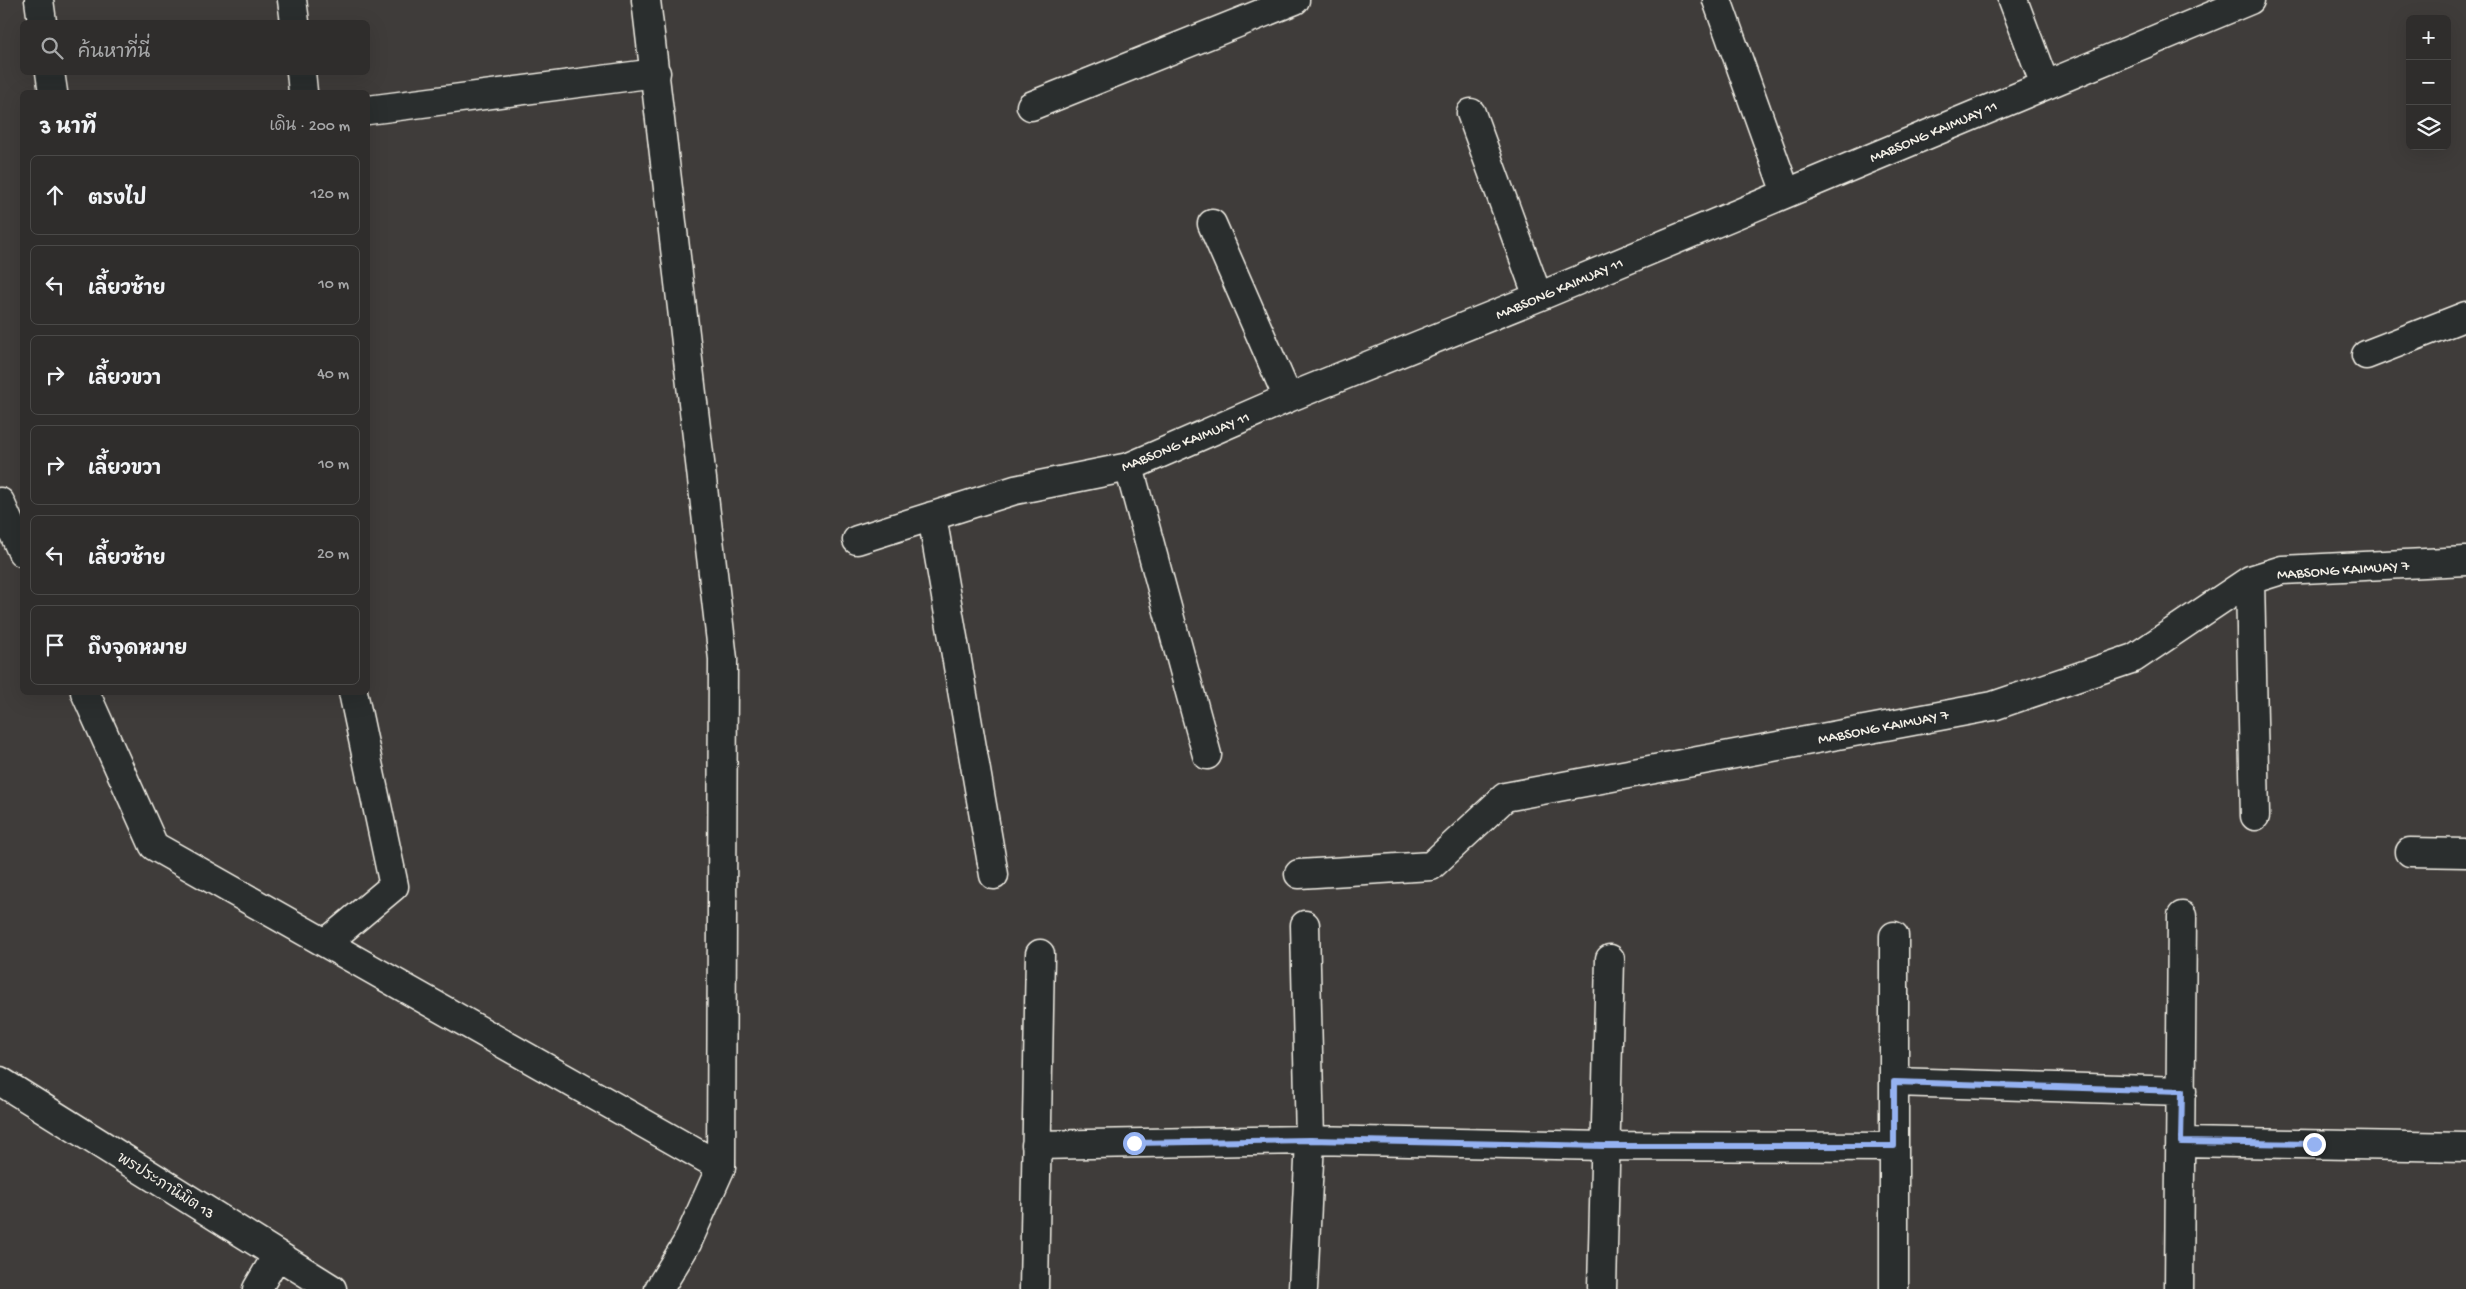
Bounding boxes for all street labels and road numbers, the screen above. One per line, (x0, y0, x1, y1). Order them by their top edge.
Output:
street label: MABSONG KAIMUAY 11 (1867, 98, 2000, 168)
street label: MABSONG KAIMUAY 11 (1493, 255, 1626, 325)
street label: MABSONG KAIMUAY 11 (1119, 409, 1253, 477)
street label: MABSONG KAIMUAY 7 (2276, 557, 2411, 585)
street label: MABSONG KAIMUAY 7 (1817, 706, 1951, 749)
street label: พรประภานิมิต 13 (113, 1148, 218, 1224)

